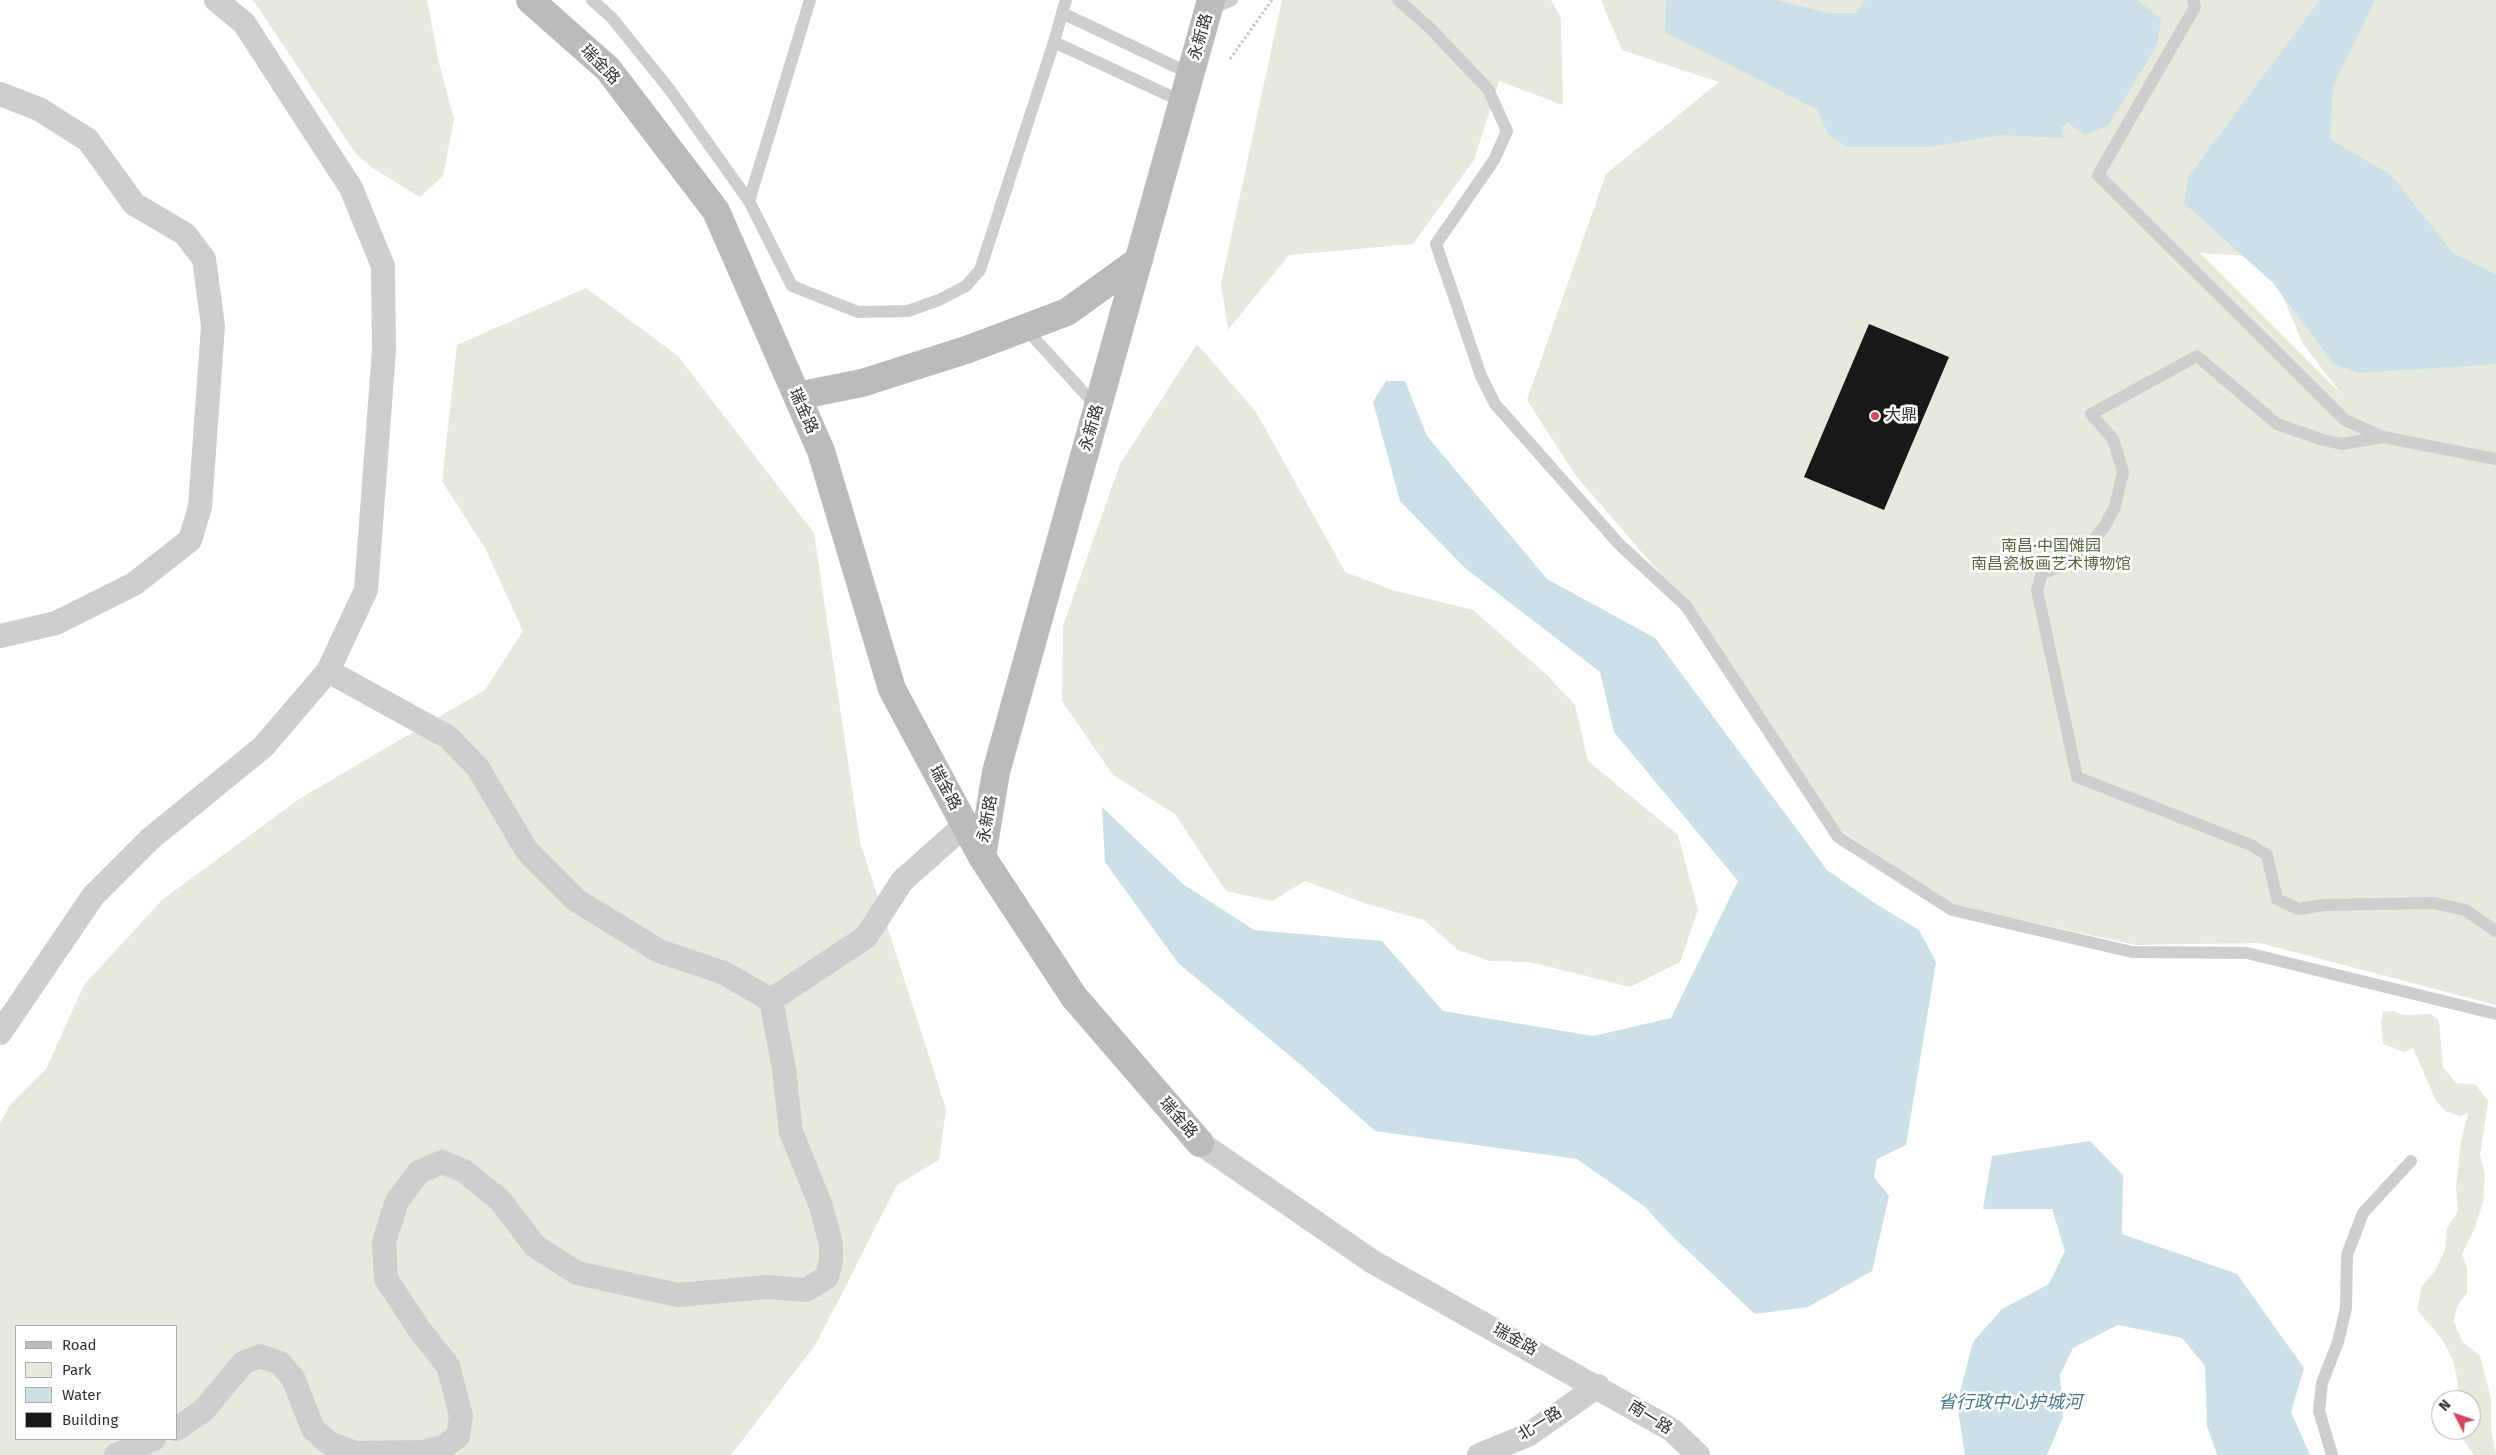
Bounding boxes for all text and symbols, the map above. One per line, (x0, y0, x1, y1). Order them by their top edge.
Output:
street label: 永新路 (1185, 11, 1217, 63)
street label: 瑞金路 (576, 41, 624, 89)
street label: 瑞金路 (784, 385, 822, 437)
street label: 永新路 (1076, 402, 1108, 454)
place label: 大鼎 (1885, 406, 1917, 426)
marker: 大鼎 (1869, 410, 1881, 422)
park label: 南昌·中国傩园 南昌瓷板画艺术博物馆 (1971, 537, 2131, 575)
street label: 瑞金路 (925, 762, 965, 814)
street label: 永新路 (974, 794, 1002, 844)
street label: 瑞金路 (1155, 1094, 1201, 1142)
street label: 瑞金路 (1489, 1320, 1541, 1360)
legend (15, 1325, 178, 1440)
text: Road (62, 1336, 97, 1354)
text: Park (62, 1361, 92, 1379)
text: Water (62, 1386, 101, 1404)
north arrow (2431, 1390, 2481, 1440)
water label: 省行政中心护城河 (1938, 1392, 2082, 1414)
text: N (2436, 1396, 2455, 1415)
street label: 南一路 (1625, 1397, 1675, 1439)
street label: 北一路 (1515, 1403, 1565, 1445)
text: Building (62, 1411, 118, 1429)

